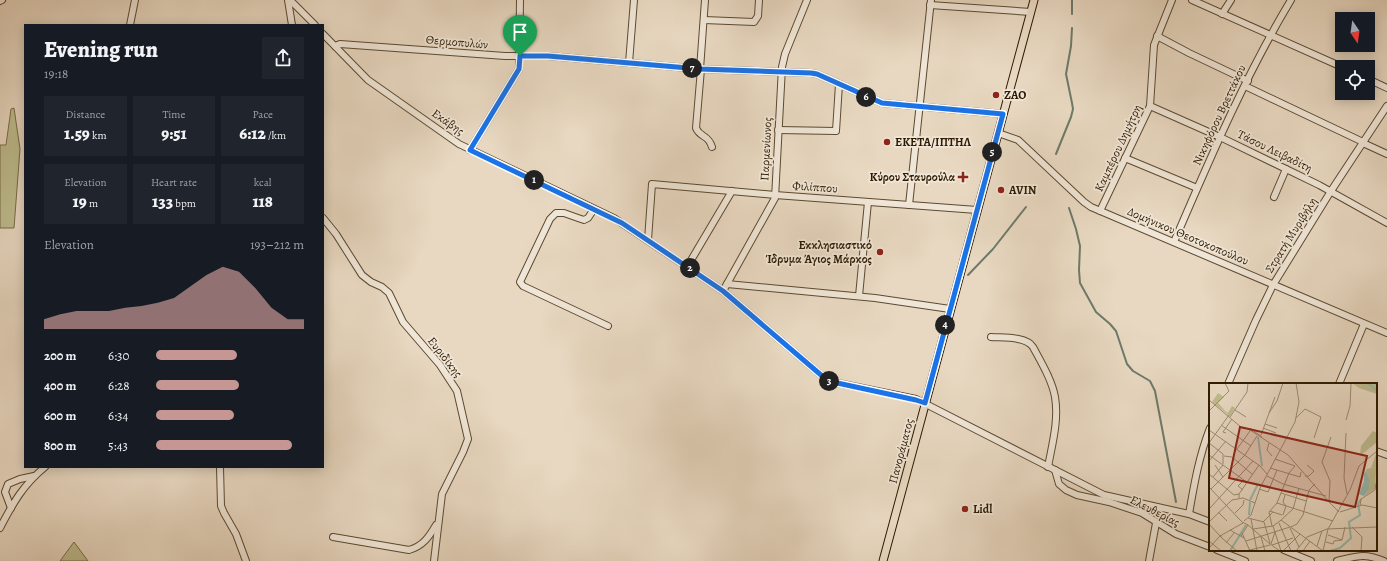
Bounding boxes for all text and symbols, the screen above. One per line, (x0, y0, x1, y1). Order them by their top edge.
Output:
north arrow (1335, 12, 1375, 52)
map controls (1335, 12, 1375, 100)
pin (503, 15, 537, 56)
icon: arrive (509, 21, 531, 43)
street label: Θερμοπυλών (425, 31, 489, 53)
text: Evening run (44, 35, 158, 65)
button: share (262, 37, 304, 79)
pin: 7 (682, 58, 702, 78)
text: 7 (690, 60, 694, 75)
button: locate (1335, 60, 1375, 100)
street label: Νικηφόρου Βρεττάκου (1189, 62, 1249, 168)
text: 19:18 (44, 65, 68, 82)
pin: 6 (856, 87, 876, 107)
place label: ZAO (1004, 87, 1026, 103)
text: 6 (863, 89, 869, 104)
marker: ZAO (991, 90, 1001, 100)
street label: Καμπέρου Δημήτρη (1091, 102, 1145, 194)
street label: Εκάβης (429, 105, 467, 139)
text: Distance (66, 107, 105, 122)
text: Time (163, 107, 185, 122)
text: Pace (252, 107, 273, 122)
street label: Παρμενίωνος (756, 117, 776, 181)
text: 1.59 (64, 122, 90, 145)
text: 9:51 (161, 122, 187, 145)
text: 6:12 (239, 122, 266, 145)
street label: Τάσου Λειβαδίτη (1235, 126, 1315, 176)
text: km (90, 128, 107, 143)
text: /km (266, 128, 286, 143)
place label: ΕΚΕΤΑ/ΙΠΤΗΛ (895, 134, 972, 150)
marker: ΕΚΕΤΑ/ΙΠΤΗΛ (882, 137, 892, 147)
pin: 5 (982, 142, 1002, 162)
text: 5 (990, 144, 994, 159)
place label: Κύρου Σταυρούλα (870, 169, 956, 185)
pin: 1 (524, 170, 544, 190)
text: 1 (532, 172, 536, 187)
marker: Κύρου Σταυρούλα (958, 172, 968, 182)
text: Elevation (64, 175, 106, 190)
text: Heart rate (151, 175, 197, 190)
text: kcal (254, 175, 271, 190)
street label: Φιλίππου (792, 177, 838, 197)
place label: AVIN (1008, 182, 1037, 198)
marker: AVIN (996, 185, 1006, 195)
text: 19 (73, 190, 87, 213)
text: 133 (152, 190, 173, 213)
text: 118 (252, 190, 273, 213)
street label: Στρατή Μυριβήλη (1261, 194, 1321, 276)
text: m (87, 196, 98, 211)
text: bpm (173, 196, 196, 211)
street label: Δομήνικου Θεοτοκοπούλου (1125, 203, 1251, 269)
text: Elevation (44, 236, 94, 253)
text: 193–212 m (250, 236, 304, 253)
place label: Εκκλησιαστικό Ίδρυμα Άγιος Μάρκος (765, 237, 872, 267)
marker: Εκκλησιαστικό Ίδρυμα Άγιος Μάρκος (875, 247, 885, 257)
pin: 2 (680, 258, 700, 278)
text: 2 (687, 260, 693, 275)
pin: 4 (935, 315, 955, 335)
text: 4 (942, 317, 948, 332)
street label: Ευριδίκης (424, 333, 466, 381)
text: 200 m (44, 347, 77, 364)
text: 6:30 (108, 347, 129, 364)
pin: 3 (819, 371, 839, 391)
text: 3 (827, 373, 831, 388)
text: 400 m (44, 377, 76, 394)
text: 6:28 (108, 377, 130, 394)
inset map (1209, 383, 1377, 551)
text: 600 m (44, 407, 76, 424)
text: 6:34 (108, 407, 128, 424)
street label: Πανοράματος (885, 417, 917, 485)
text: 800 m (44, 437, 76, 454)
text: 5:43 (108, 437, 128, 454)
street label: Ελευθερίας (1127, 492, 1183, 530)
place label: Lidl (973, 501, 993, 517)
marker: Lidl (960, 504, 970, 514)

